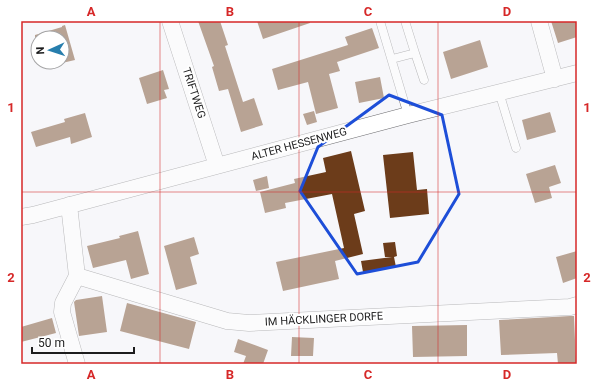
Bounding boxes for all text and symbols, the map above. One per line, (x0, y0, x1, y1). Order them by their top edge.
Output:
text: A (87, 4, 96, 19)
text: B (226, 4, 234, 19)
text: C (364, 4, 373, 19)
text: D (503, 4, 511, 19)
north arrow (30, 30, 70, 70)
text: N (34, 46, 47, 55)
street label: TRIFTWEG (180, 66, 208, 120)
text: 1 (7, 100, 15, 115)
text: 1 (583, 100, 591, 115)
street label: ALTER HESSENWEG (250, 125, 348, 163)
text: 2 (7, 270, 15, 285)
text: 2 (583, 270, 591, 285)
street label: IM HÄCKLINGER DORFE (265, 309, 383, 329)
scale bar (32, 329, 134, 355)
text: 50 m (38, 336, 65, 350)
text: A (87, 367, 96, 382)
text: B (226, 367, 234, 382)
text: C (364, 367, 373, 382)
text: D (503, 367, 511, 382)

